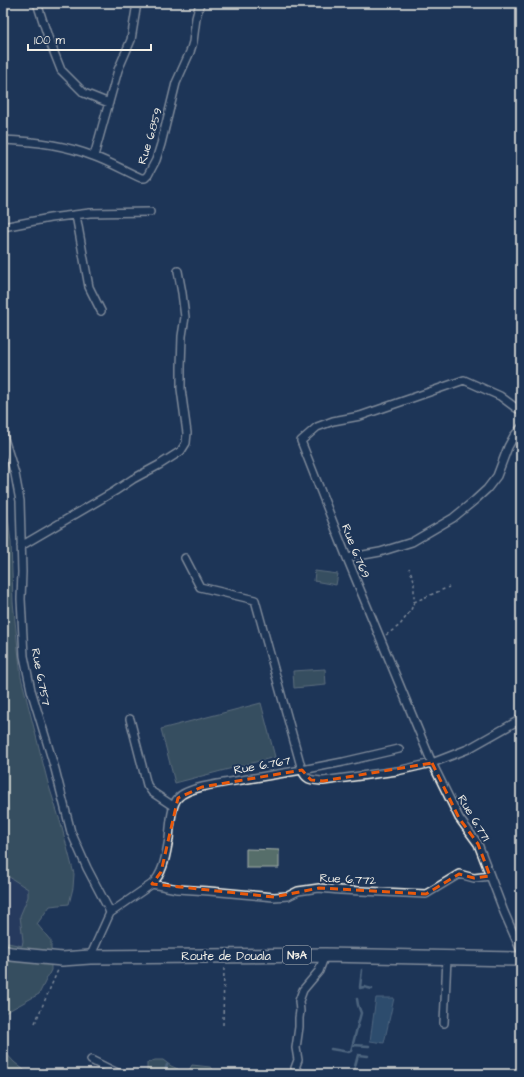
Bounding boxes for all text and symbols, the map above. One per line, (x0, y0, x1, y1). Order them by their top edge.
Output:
scale bar (28, 26, 151, 52)
text: 100 m (34, 32, 65, 49)
street label: Rue 6.859 (134, 106, 167, 166)
street label: Rue 6.769 (337, 522, 374, 581)
street label: Rue 6.757 (27, 647, 55, 708)
street label: Rue 6.767 (232, 752, 292, 779)
street label: Rue 6.771 (453, 792, 494, 845)
street label: Rue 6.772 (319, 870, 377, 889)
road number: N3A (283, 946, 311, 964)
street label: Route de Douala (181, 948, 271, 965)

